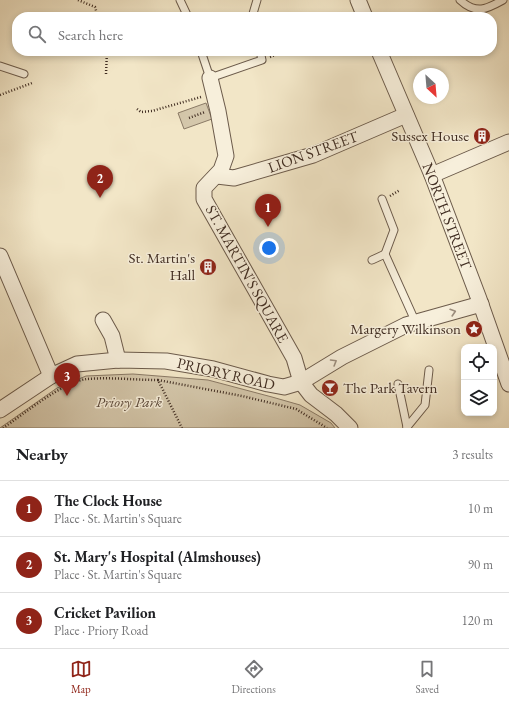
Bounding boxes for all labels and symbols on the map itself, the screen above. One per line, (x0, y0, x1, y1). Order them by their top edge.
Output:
north arrow (413, 68, 449, 104)
street label: LION STREET (265, 126, 362, 177)
place label: Sussex House (391, 126, 469, 145)
building icon: Sussex House (472, 126, 492, 146)
street label: NORTH STREET (418, 160, 477, 273)
pin: 2 (87, 165, 113, 198)
pin: 1 (255, 194, 281, 227)
street label: ST. MARTIN'S SQUARE (202, 202, 293, 346)
your location (259, 238, 279, 258)
place label: St. Martin's Hall (129, 248, 195, 284)
building icon: St. Martin's Hall (198, 257, 218, 277)
one-way arrow (449, 308, 456, 317)
place label: Margery Wilkinson (350, 319, 461, 338)
place icon: Margery Wilkinson (464, 319, 484, 339)
street label: PRIORY ROAD (175, 353, 277, 394)
one-way arrow (330, 359, 337, 367)
pin: 3 (54, 363, 80, 396)
bar icon: The Park Tavern (320, 378, 340, 398)
place label: The Park Tavern (343, 378, 437, 397)
park label: Priory Park (96, 392, 162, 411)

